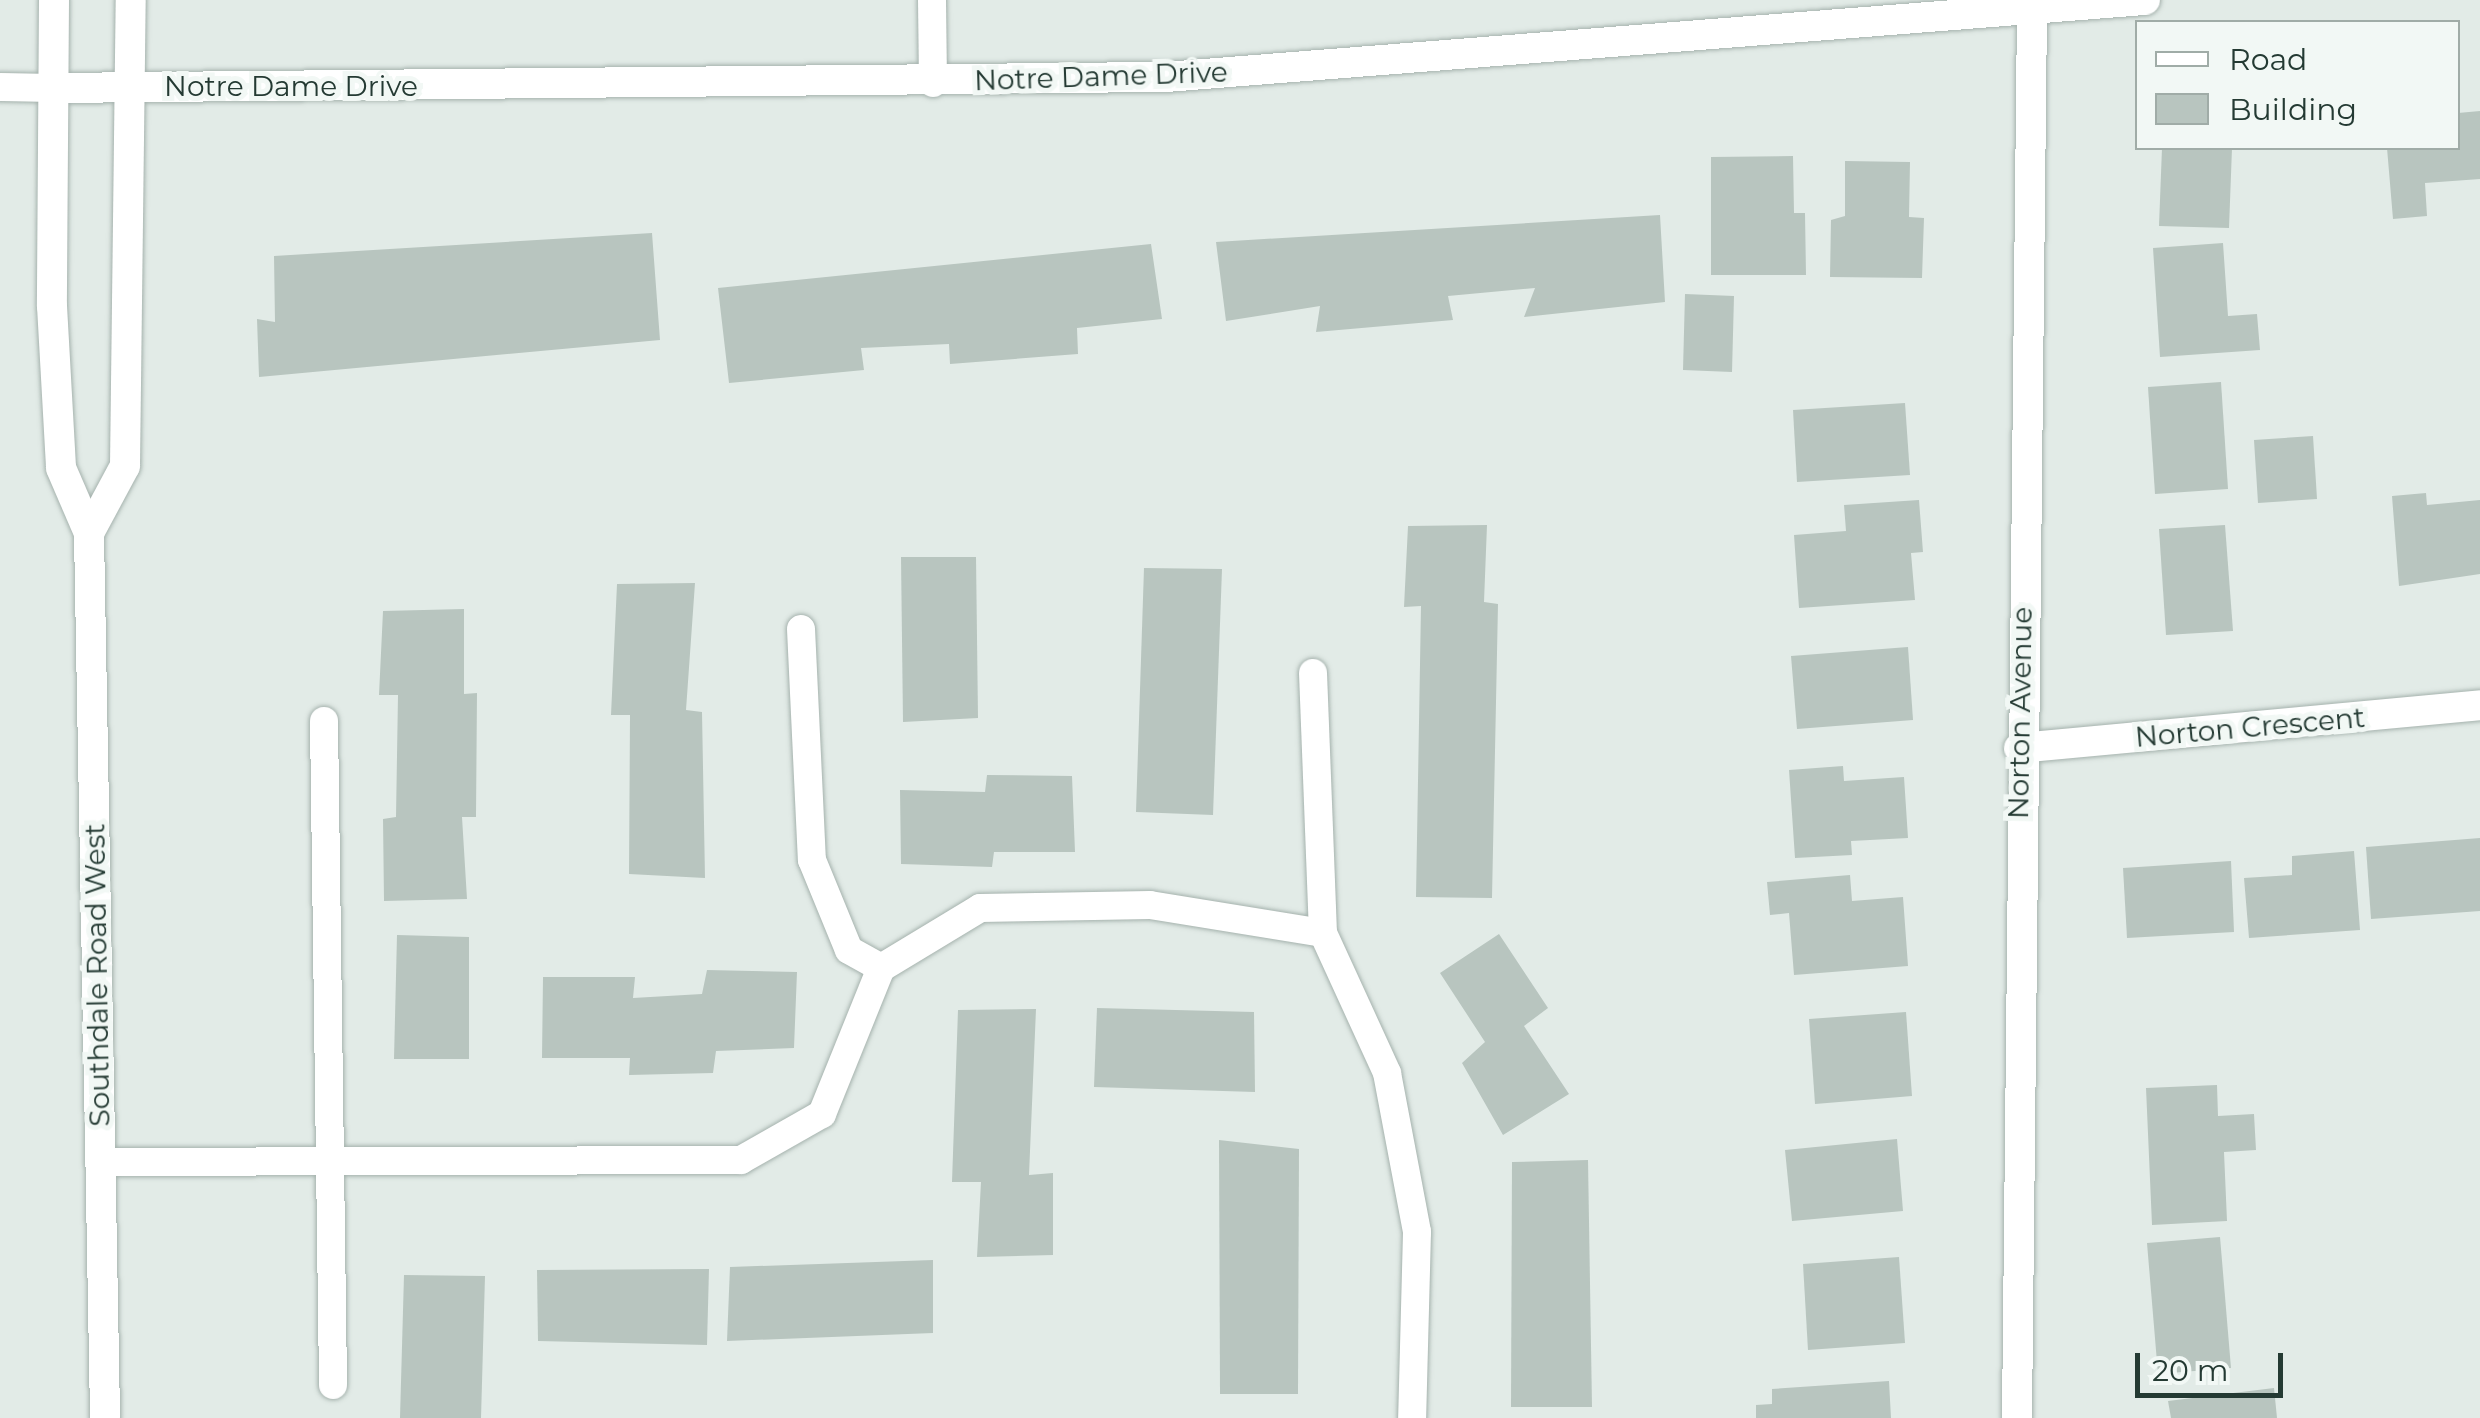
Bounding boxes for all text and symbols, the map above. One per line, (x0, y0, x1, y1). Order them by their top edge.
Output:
legend (2135, 20, 2460, 150)
text: Road (2229, 41, 2307, 78)
street label: Notre Dame Drive (974, 55, 1228, 97)
street label: Notre Dame Drive (164, 69, 418, 103)
text: Building (2229, 91, 2357, 128)
street label: Norton Avenue (2001, 607, 2039, 819)
street label: Norton Crescent (2134, 700, 2366, 754)
street label: Southdale Road West (78, 823, 116, 1127)
scale bar (2140, 1333, 2288, 1395)
text: 20 m (2152, 1352, 2229, 1389)

